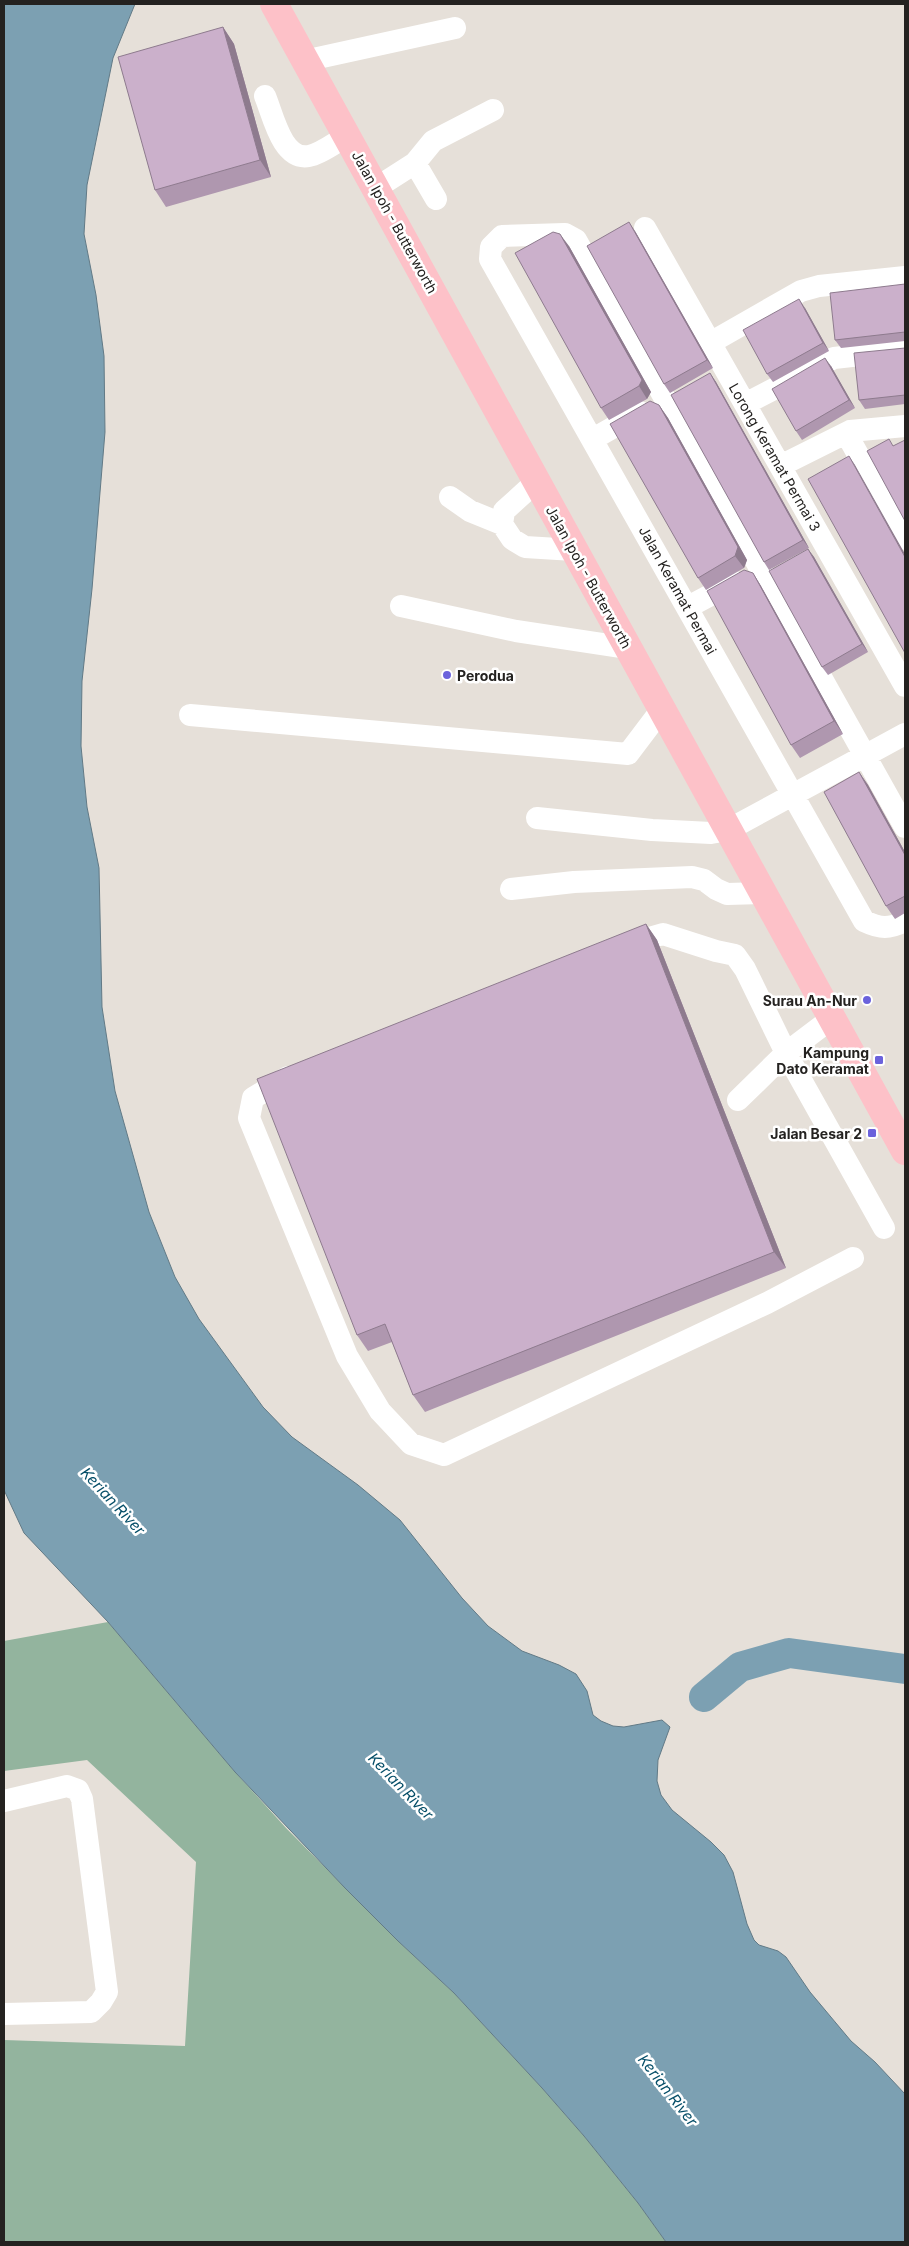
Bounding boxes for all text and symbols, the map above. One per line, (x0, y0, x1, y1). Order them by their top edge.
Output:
street label: Jalan Ipoh - Butterworth (349, 148, 441, 296)
street label: Lorong Keramat Permai 3 (726, 380, 824, 534)
street label: Jalan Ipoh - Butterworth (543, 503, 635, 651)
street label: Jalan Keramat Permai (636, 523, 720, 657)
place label: Perodua (457, 667, 514, 684)
marker: Perodua (441, 669, 453, 681)
place label: Surau An-Nur (763, 992, 857, 1009)
marker: Surau An-Nur (861, 994, 873, 1006)
place label: Kampung Dato Keramat (776, 1044, 869, 1077)
marker: Kampung Dato Keramat (873, 1054, 885, 1066)
place label: Jalan Besar 2 (770, 1125, 862, 1142)
marker: Jalan Besar 2 (866, 1127, 878, 1139)
water label: Kerian River (77, 1463, 149, 1539)
water label: Kerian River (364, 1749, 438, 1824)
water label: Kerian River (634, 2050, 702, 2130)

